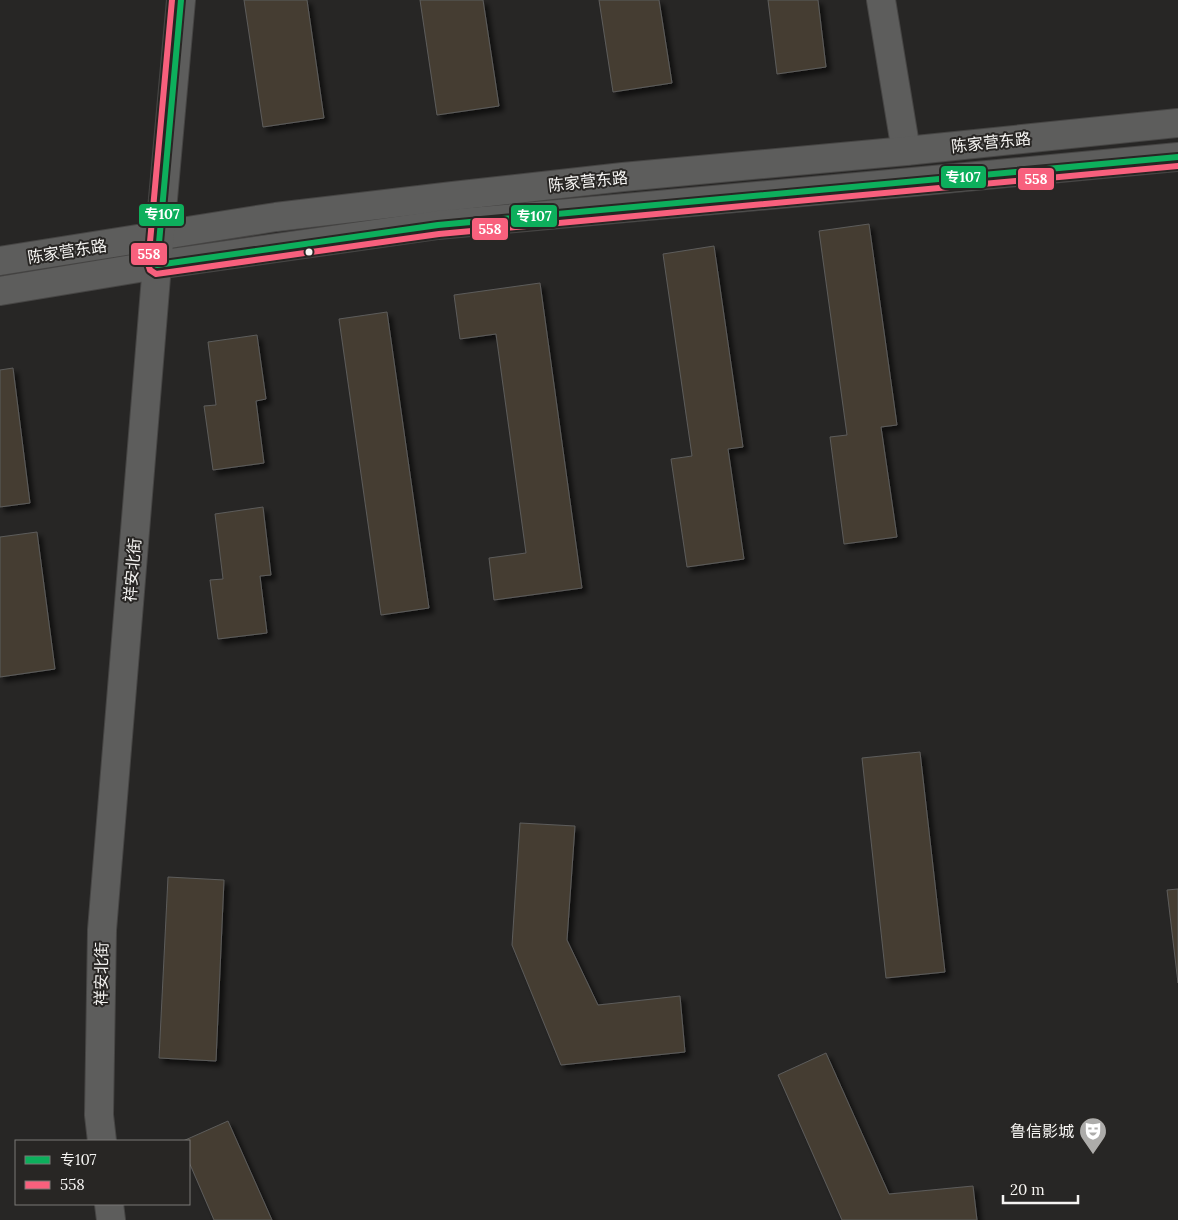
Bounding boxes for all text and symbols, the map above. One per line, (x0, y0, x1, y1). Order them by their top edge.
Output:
street label: 陈家营东路 (950, 128, 1032, 156)
line badge: 专107 (940, 165, 987, 189)
street label: 陈家营东路 (547, 167, 629, 195)
line badge: 558 (1017, 167, 1055, 191)
text: 专107 (945, 168, 981, 186)
text: 558 (1024, 170, 1048, 188)
line badge: 专107 (138, 203, 185, 227)
line badge: 专107 (510, 204, 558, 228)
text: 专107 (144, 205, 180, 223)
text: 专107 (516, 207, 552, 225)
line badge: 558 (471, 217, 509, 241)
text: 558 (478, 220, 502, 238)
street label: 陈家营东路 (26, 235, 108, 267)
line badge: 558 (130, 242, 168, 266)
text: 558 (137, 245, 161, 263)
unlabelled marker (304, 247, 314, 257)
street label: 祥安北街 (119, 537, 145, 603)
street label: 祥安北街 (90, 942, 112, 1006)
theatre icon: 鲁信影城 (1078, 1116, 1108, 1155)
place label: 鲁信影城 (1010, 1121, 1074, 1141)
legend (15, 1140, 190, 1205)
text: 专107 (60, 1150, 96, 1169)
scale bar (1003, 1172, 1078, 1204)
text: 558 (60, 1175, 85, 1194)
text: 20 m (1010, 1180, 1045, 1199)

